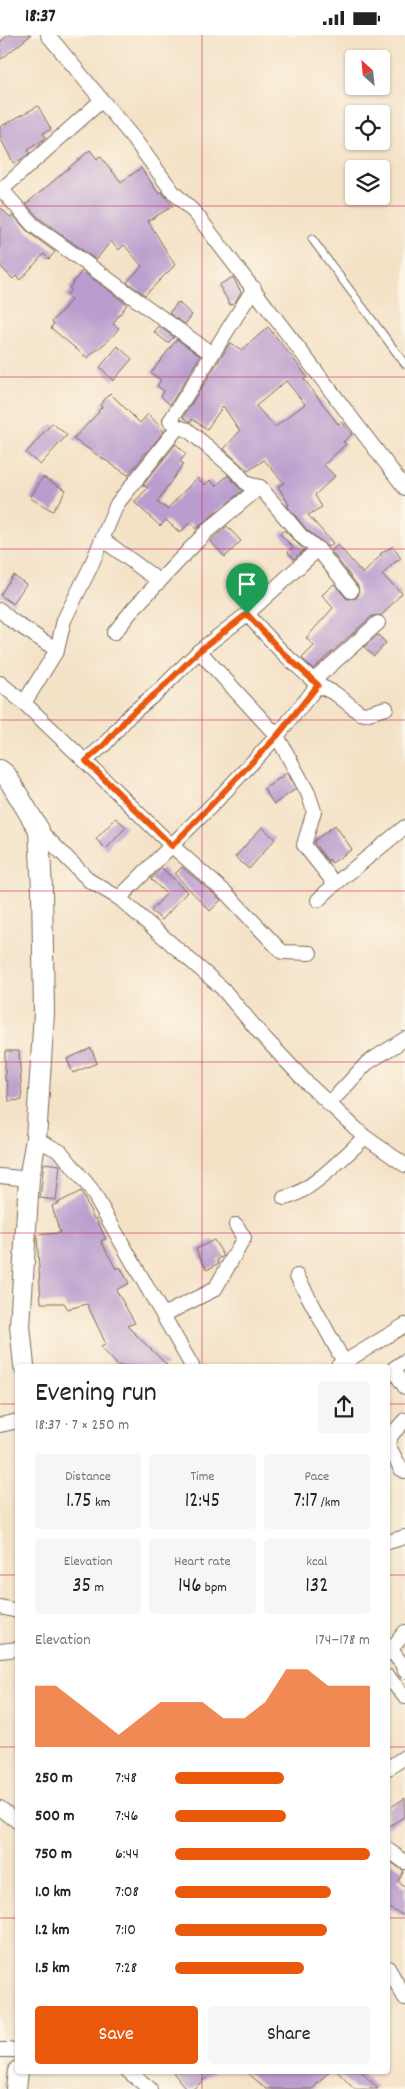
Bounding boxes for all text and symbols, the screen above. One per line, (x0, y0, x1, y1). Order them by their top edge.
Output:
text: 18:37 (25, 4, 56, 31)
north arrow (345, 50, 390, 95)
map controls (345, 50, 390, 205)
button: locate (345, 105, 390, 150)
button: layers (345, 160, 390, 205)
pin (226, 563, 268, 614)
icon: arrive (233, 570, 261, 598)
text: Evening run (35, 1375, 157, 1415)
button: share (318, 1381, 370, 1433)
text: 18:37 · 7 × 250 m (35, 1414, 129, 1437)
text: Distance (65, 1467, 111, 1487)
text: Time (191, 1467, 214, 1487)
text: Pace (304, 1467, 329, 1487)
text: 1.75 (66, 1487, 92, 1517)
text: 12:45 (185, 1487, 220, 1517)
text: 7:17 (293, 1487, 318, 1517)
text: km (92, 1493, 110, 1513)
text: /km (318, 1493, 340, 1513)
text: Elevation (64, 1552, 113, 1572)
text: Heart rate (174, 1552, 231, 1572)
text: kcal (306, 1552, 327, 1572)
text: 35 (72, 1572, 91, 1602)
text: 146 (178, 1572, 202, 1602)
text: 132 (305, 1572, 328, 1602)
text: m (91, 1578, 104, 1598)
text: bpm (202, 1578, 227, 1598)
text: Elevation (35, 1629, 91, 1652)
text: 174–178 m (315, 1629, 370, 1652)
text: 250 m (35, 1767, 73, 1790)
text: 7:48 (115, 1767, 137, 1790)
text: 500 m (35, 1805, 75, 1828)
text: 7:46 (115, 1805, 138, 1828)
text: 750 m (35, 1843, 72, 1866)
text: 6:44 (115, 1843, 139, 1866)
text: 1.0 km (35, 1881, 71, 1904)
text: 7:08 (115, 1881, 139, 1904)
text: 1.2 km (35, 1919, 69, 1942)
text: 7:10 (115, 1919, 136, 1942)
text: 1.5 km (35, 1957, 70, 1980)
text: 7:28 (115, 1957, 137, 1980)
button: Save (35, 2006, 198, 2064)
button: Share (208, 2006, 370, 2064)

